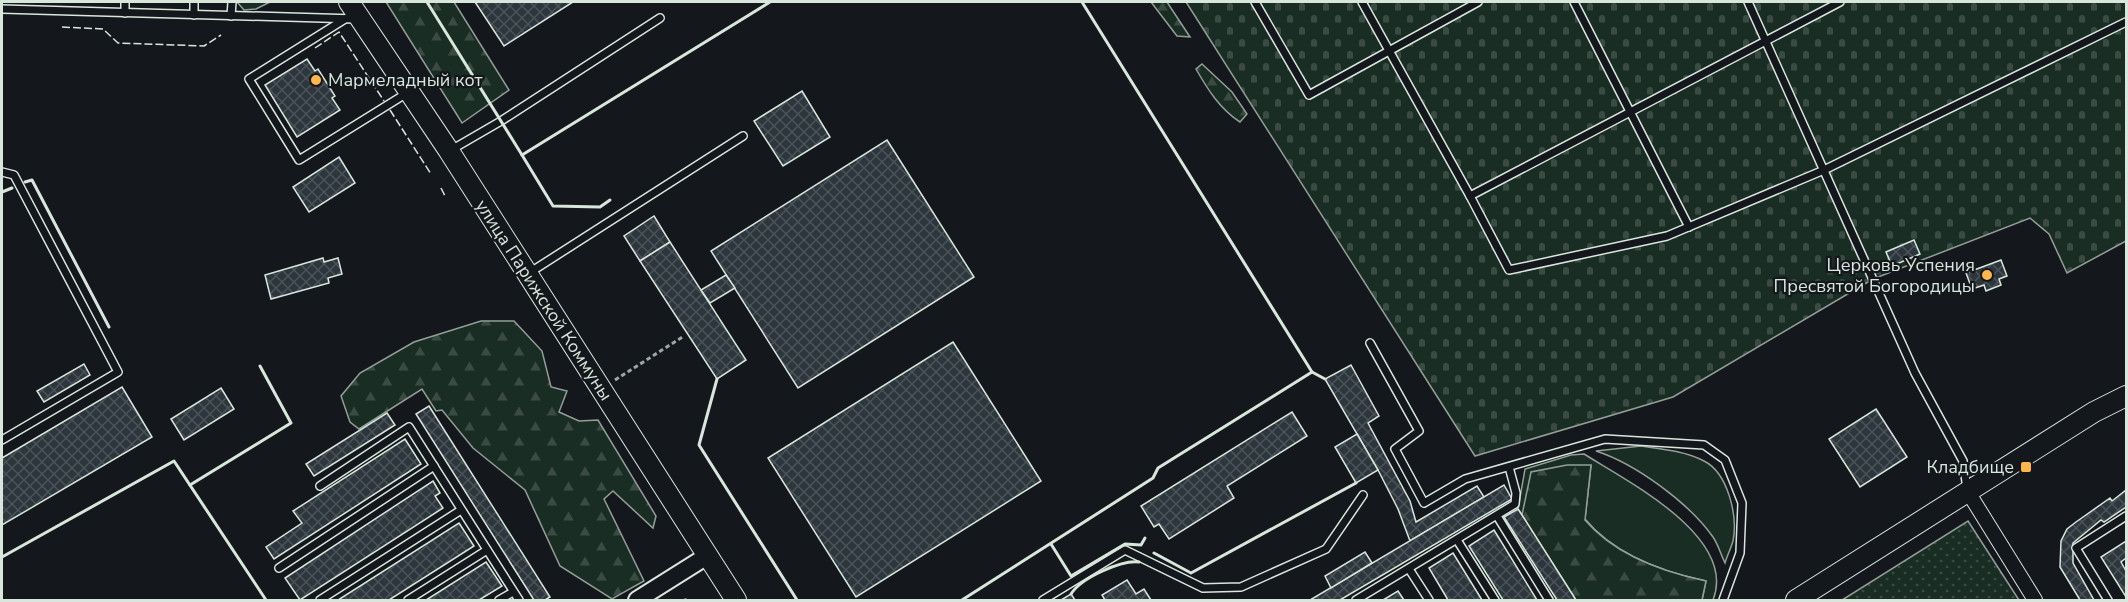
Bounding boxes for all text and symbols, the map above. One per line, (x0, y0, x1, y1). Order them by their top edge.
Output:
place label: Мармеладный кот (328, 68, 483, 92)
marker: Мармеладный кот (309, 73, 323, 87)
street label: улица Парижской Коммуны (470, 195, 618, 405)
place label: Церковь Успения Пресвятой Богородицы (1774, 253, 1975, 298)
marker: Церковь Успения Пресвятой Богородицы (1980, 268, 1994, 282)
place label: Кладбище (1926, 455, 2014, 479)
marker: Кладбище (2019, 460, 2033, 474)

